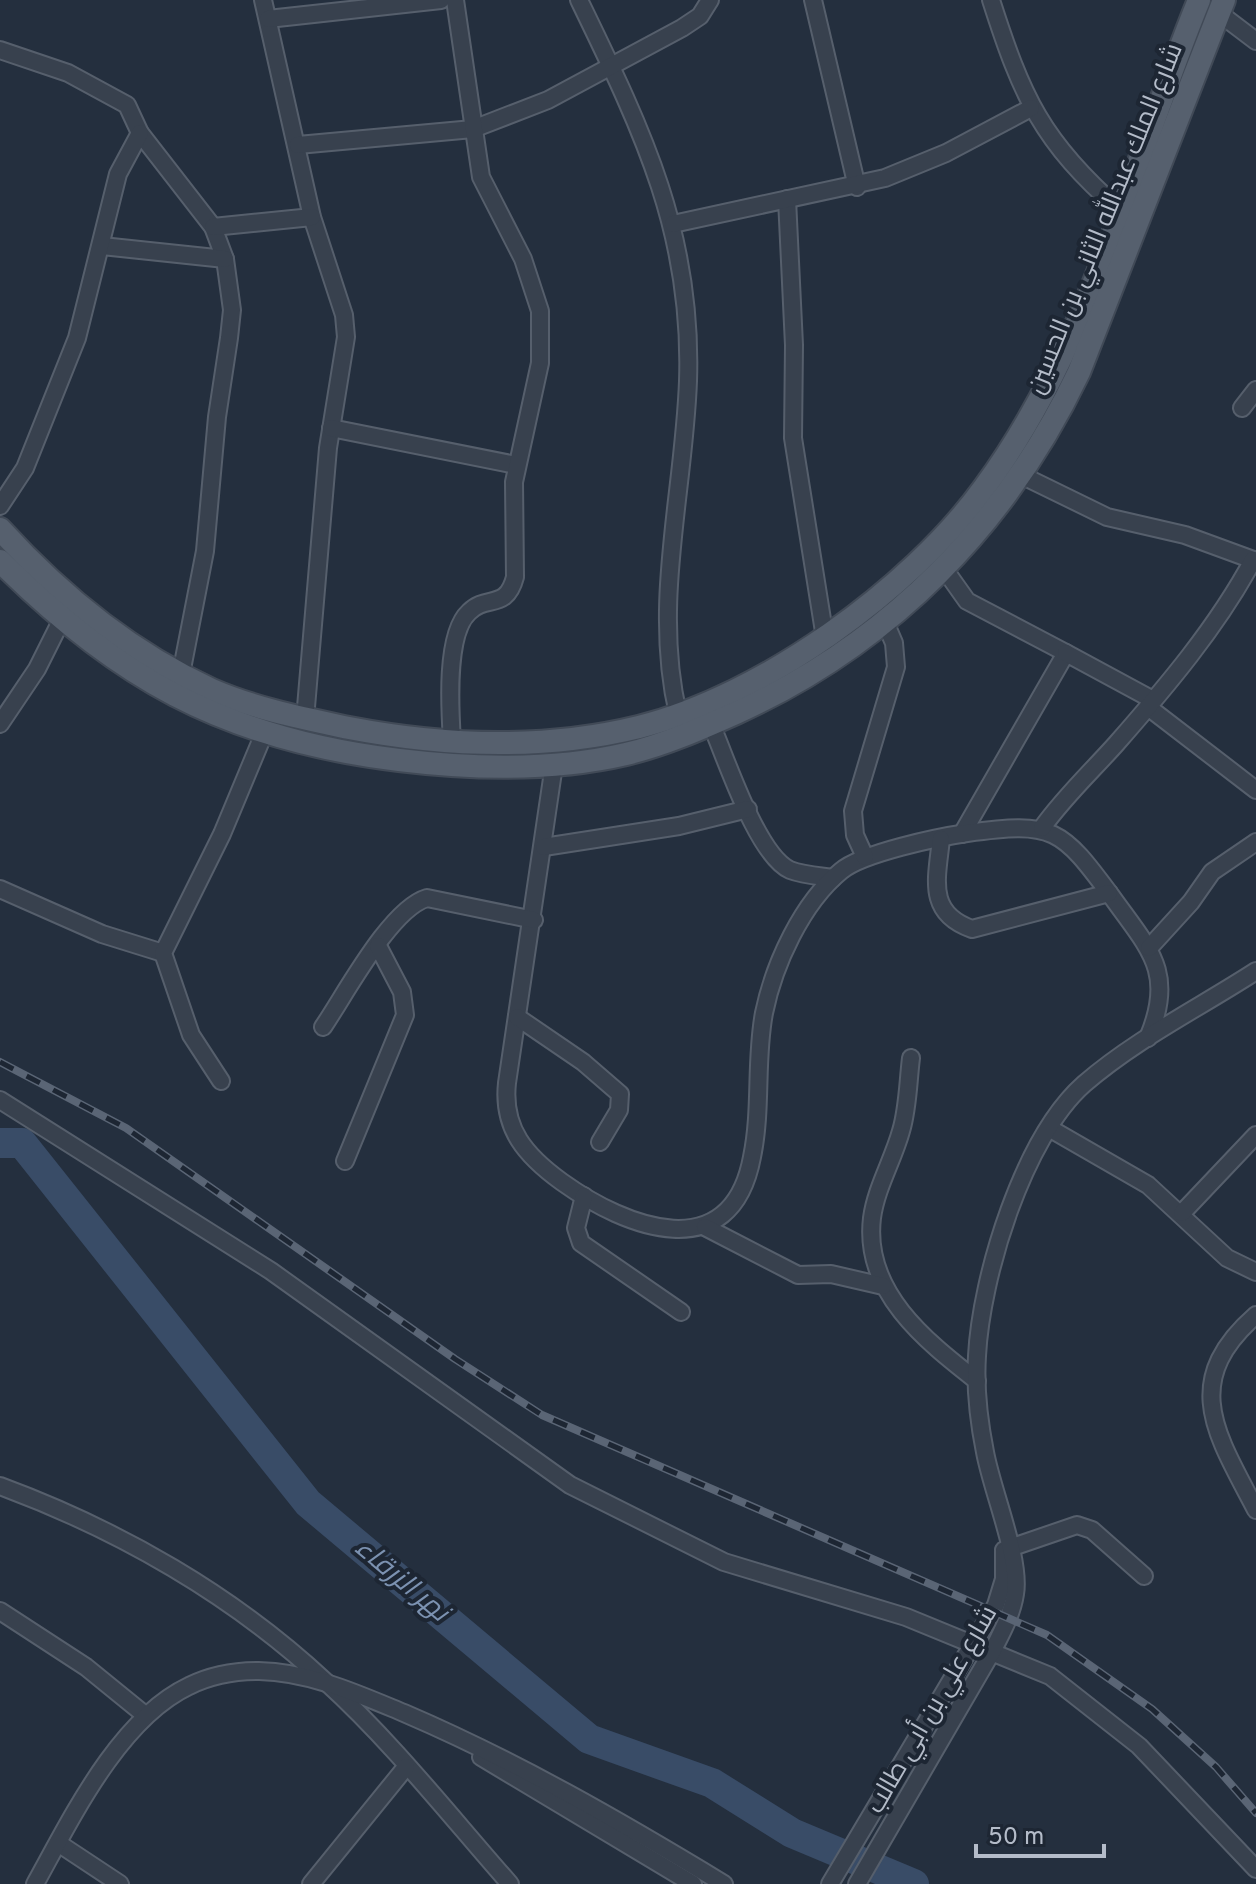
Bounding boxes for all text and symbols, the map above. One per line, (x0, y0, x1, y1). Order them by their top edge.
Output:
street label: شارع الملك عبدالله الثاني بن الحسين (1018, 38, 1194, 400)
water label: نهر الزرقاء (346, 1531, 457, 1632)
street label: شارع علي بن أبي طالب (857, 1599, 1008, 1821)
scale bar (976, 1808, 1104, 1858)
text: 50 m (988, 1823, 1044, 1853)

